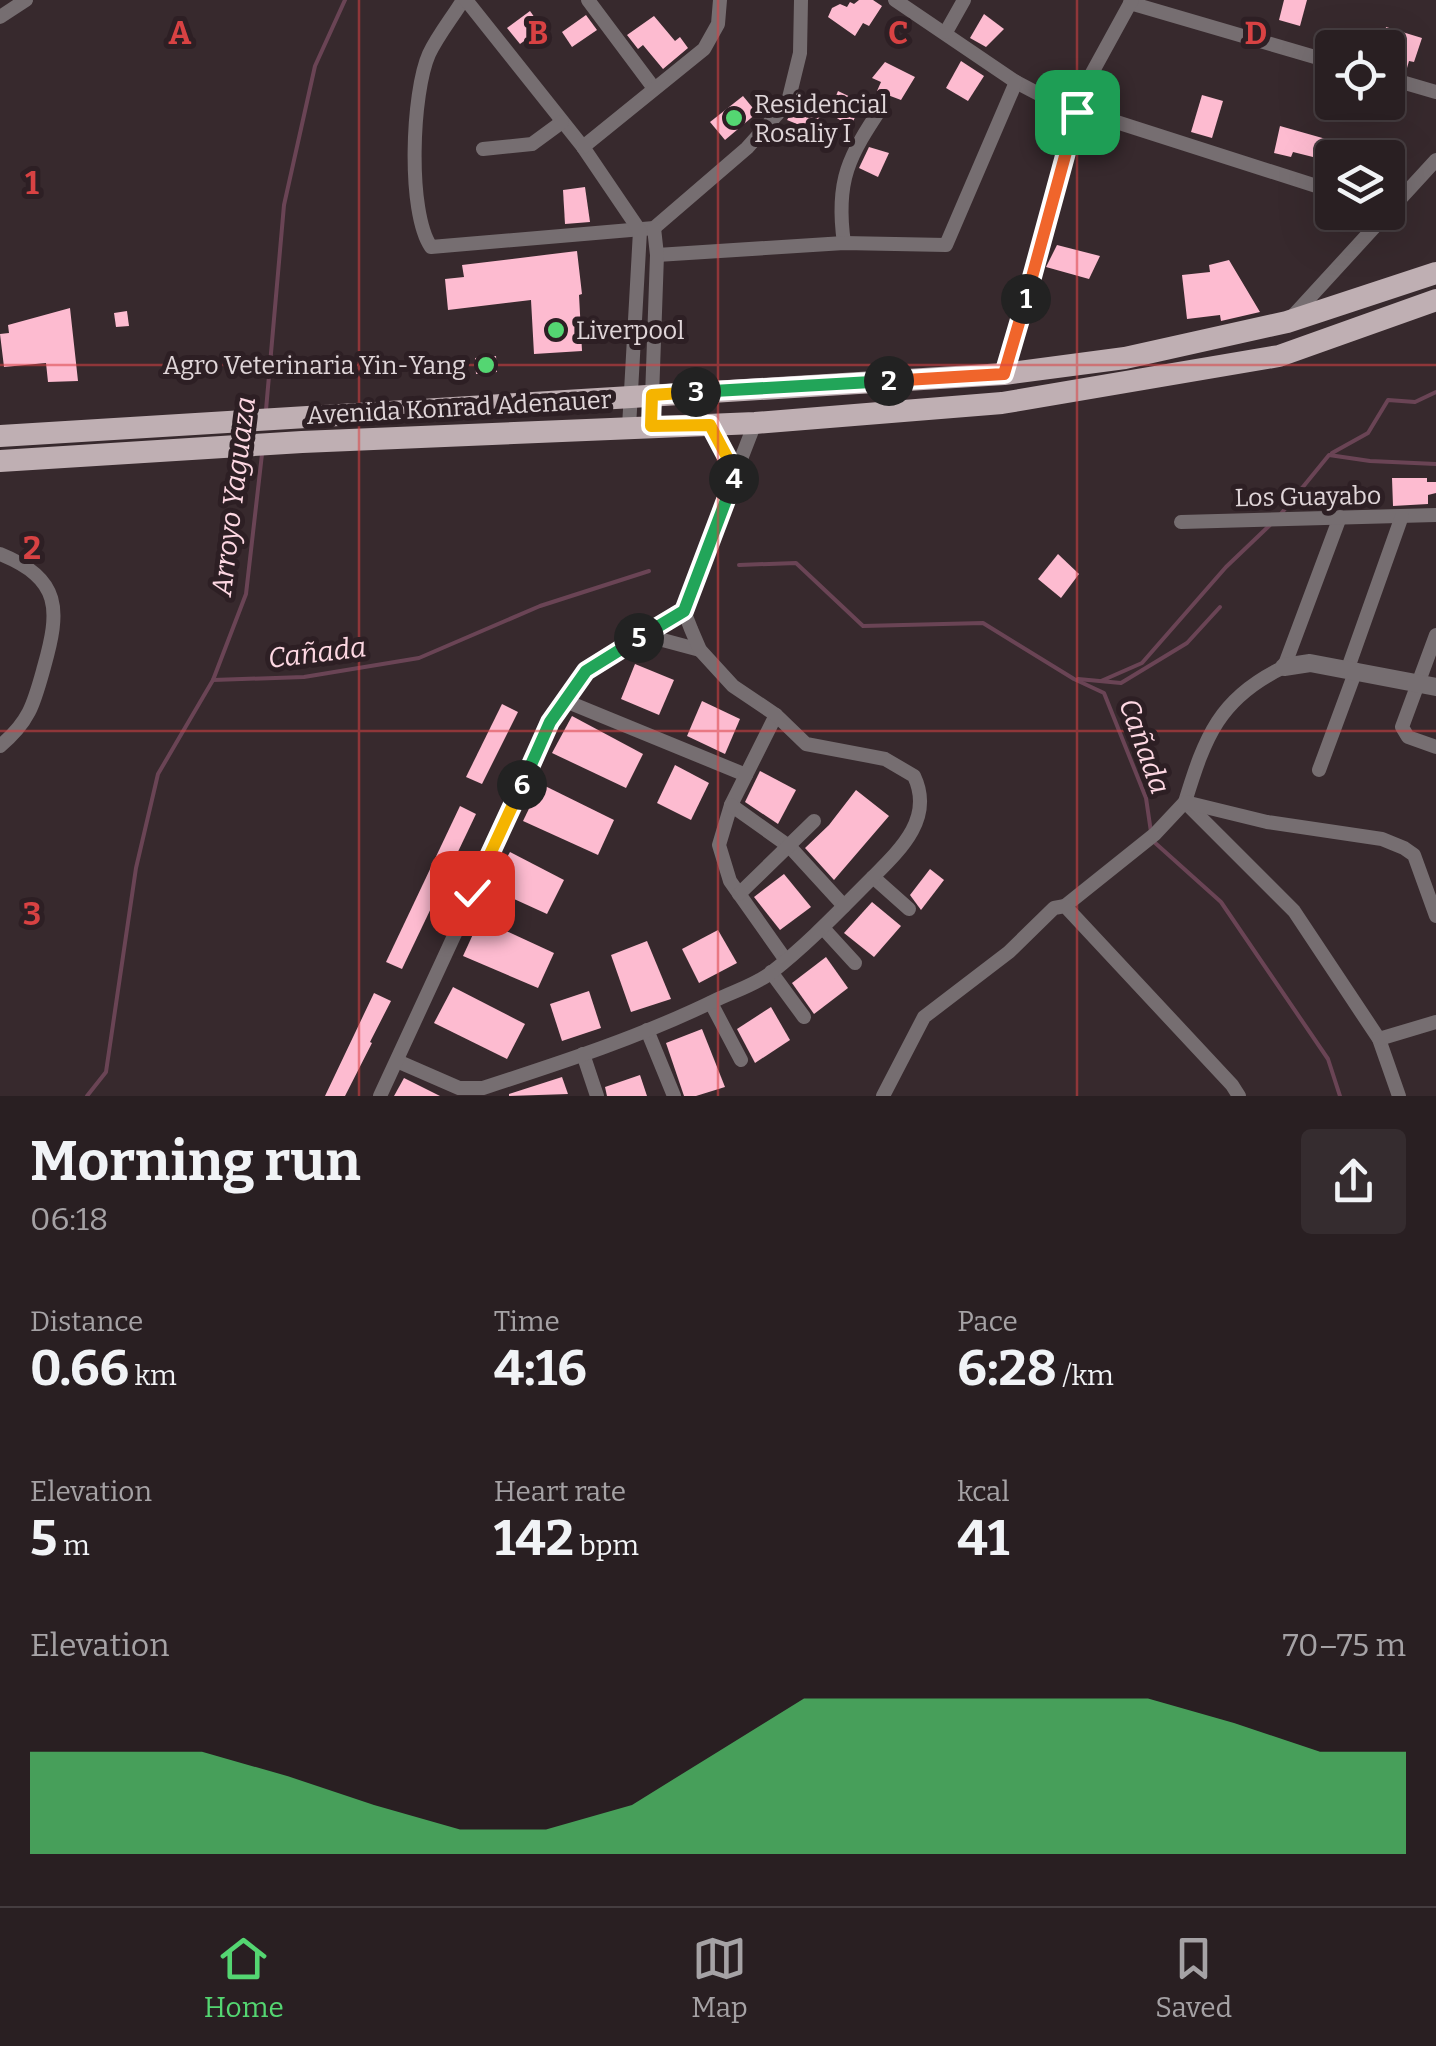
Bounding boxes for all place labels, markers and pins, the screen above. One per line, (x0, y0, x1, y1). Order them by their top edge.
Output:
pin (1035, 70, 1120, 155)
place label: Residencial Rosaliy I (754, 90, 888, 149)
marker: Residencial Rosaliy I (723, 107, 745, 129)
pin: 1 (1001, 274, 1051, 324)
place label: Liverpool (576, 316, 684, 346)
marker: Liverpool (545, 319, 567, 341)
place label: Agro Veterinaria Yin-Yang (163, 351, 466, 381)
marker: Agro Veterinaria Yin-Yang (475, 354, 497, 376)
pin: 2 (864, 356, 914, 406)
pin: 3 (671, 367, 721, 417)
pin: 4 (709, 454, 759, 504)
pin: 5 (614, 613, 664, 663)
pin: 6 (497, 760, 547, 810)
pin (430, 851, 515, 936)

